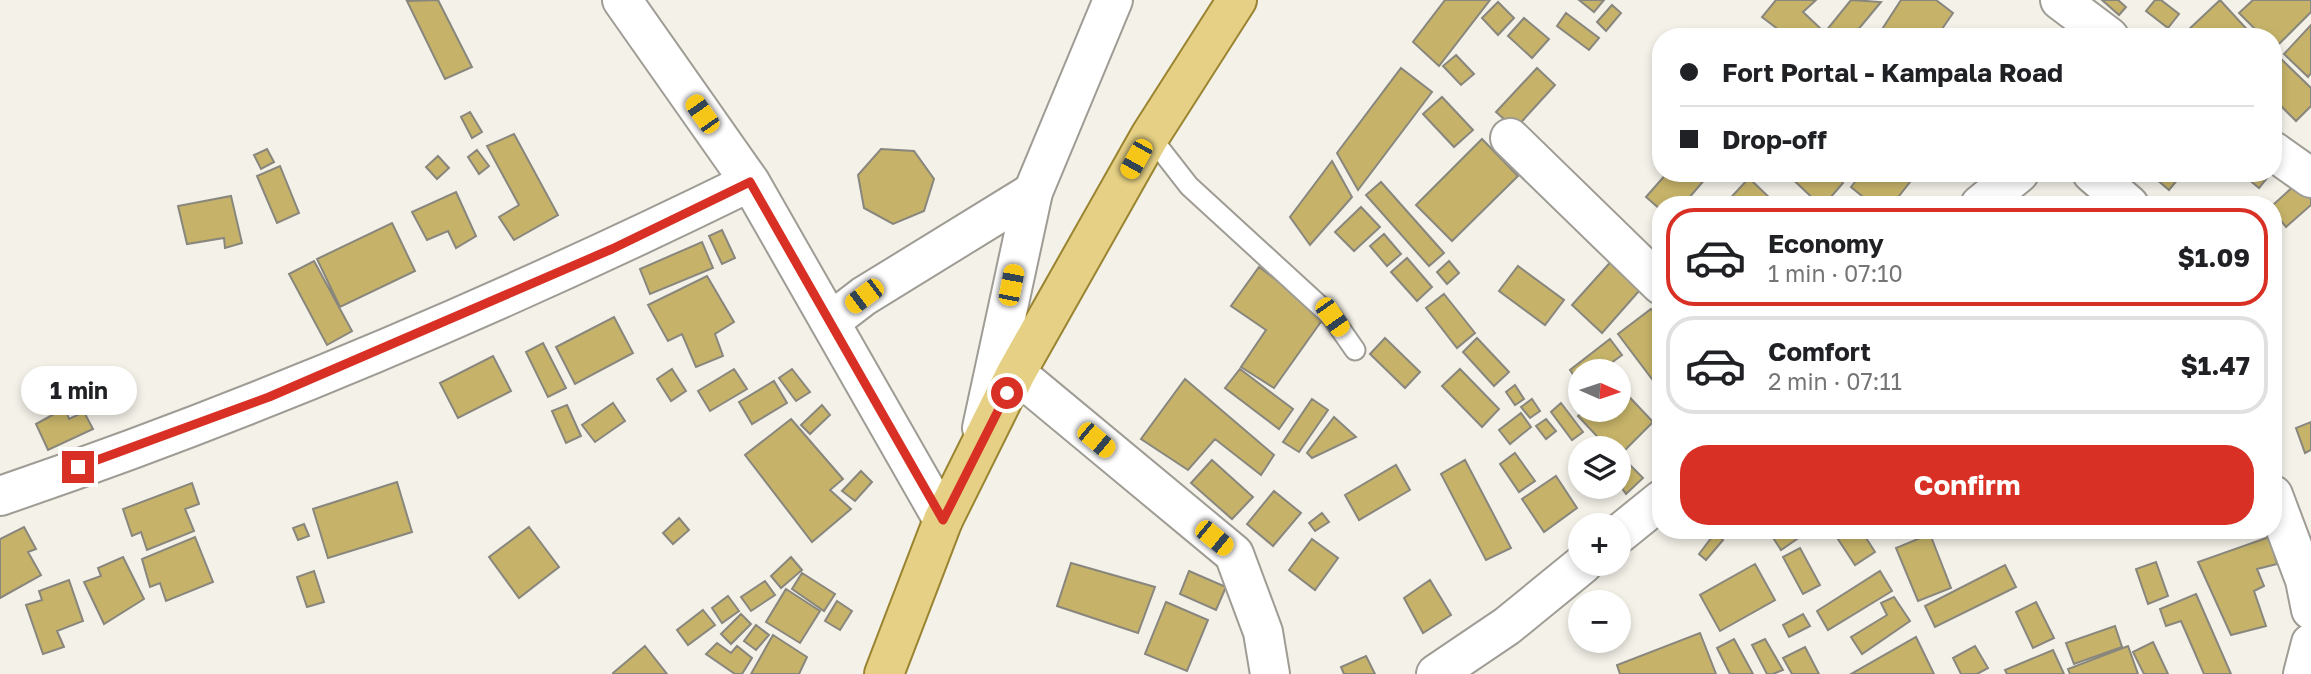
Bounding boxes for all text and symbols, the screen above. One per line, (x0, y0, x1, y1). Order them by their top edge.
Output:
text: Fort Portal - Kampala Road (1722, 57, 2063, 88)
car (682, 91, 723, 137)
text: Drop-off (1722, 124, 1827, 155)
car (1117, 136, 1156, 182)
icon: car (1684, 226, 1747, 289)
text: Economy (1768, 228, 1884, 259)
text: $1.09 (2177, 242, 2250, 273)
text: 1 min · 07:10 (1768, 259, 1903, 287)
car (997, 262, 1026, 308)
car (841, 275, 888, 317)
car (1312, 294, 1353, 340)
icon: car (1684, 334, 1747, 397)
text: Comfort (1768, 336, 1871, 367)
text: $1.47 (2180, 350, 2250, 381)
north arrow (1568, 359, 1631, 422)
map controls (1568, 359, 1631, 653)
callout: 1 min (20, 365, 136, 414)
text: 2 min · 07:11 (1768, 367, 1902, 395)
text: 1 min (50, 376, 108, 404)
route start (991, 377, 1023, 409)
car (1074, 418, 1119, 462)
button: layers (1568, 436, 1631, 499)
button: Confirm (1680, 445, 2254, 525)
route end (62, 451, 94, 483)
button: + (1568, 513, 1631, 576)
car (1192, 517, 1237, 559)
button: − (1568, 590, 1631, 653)

